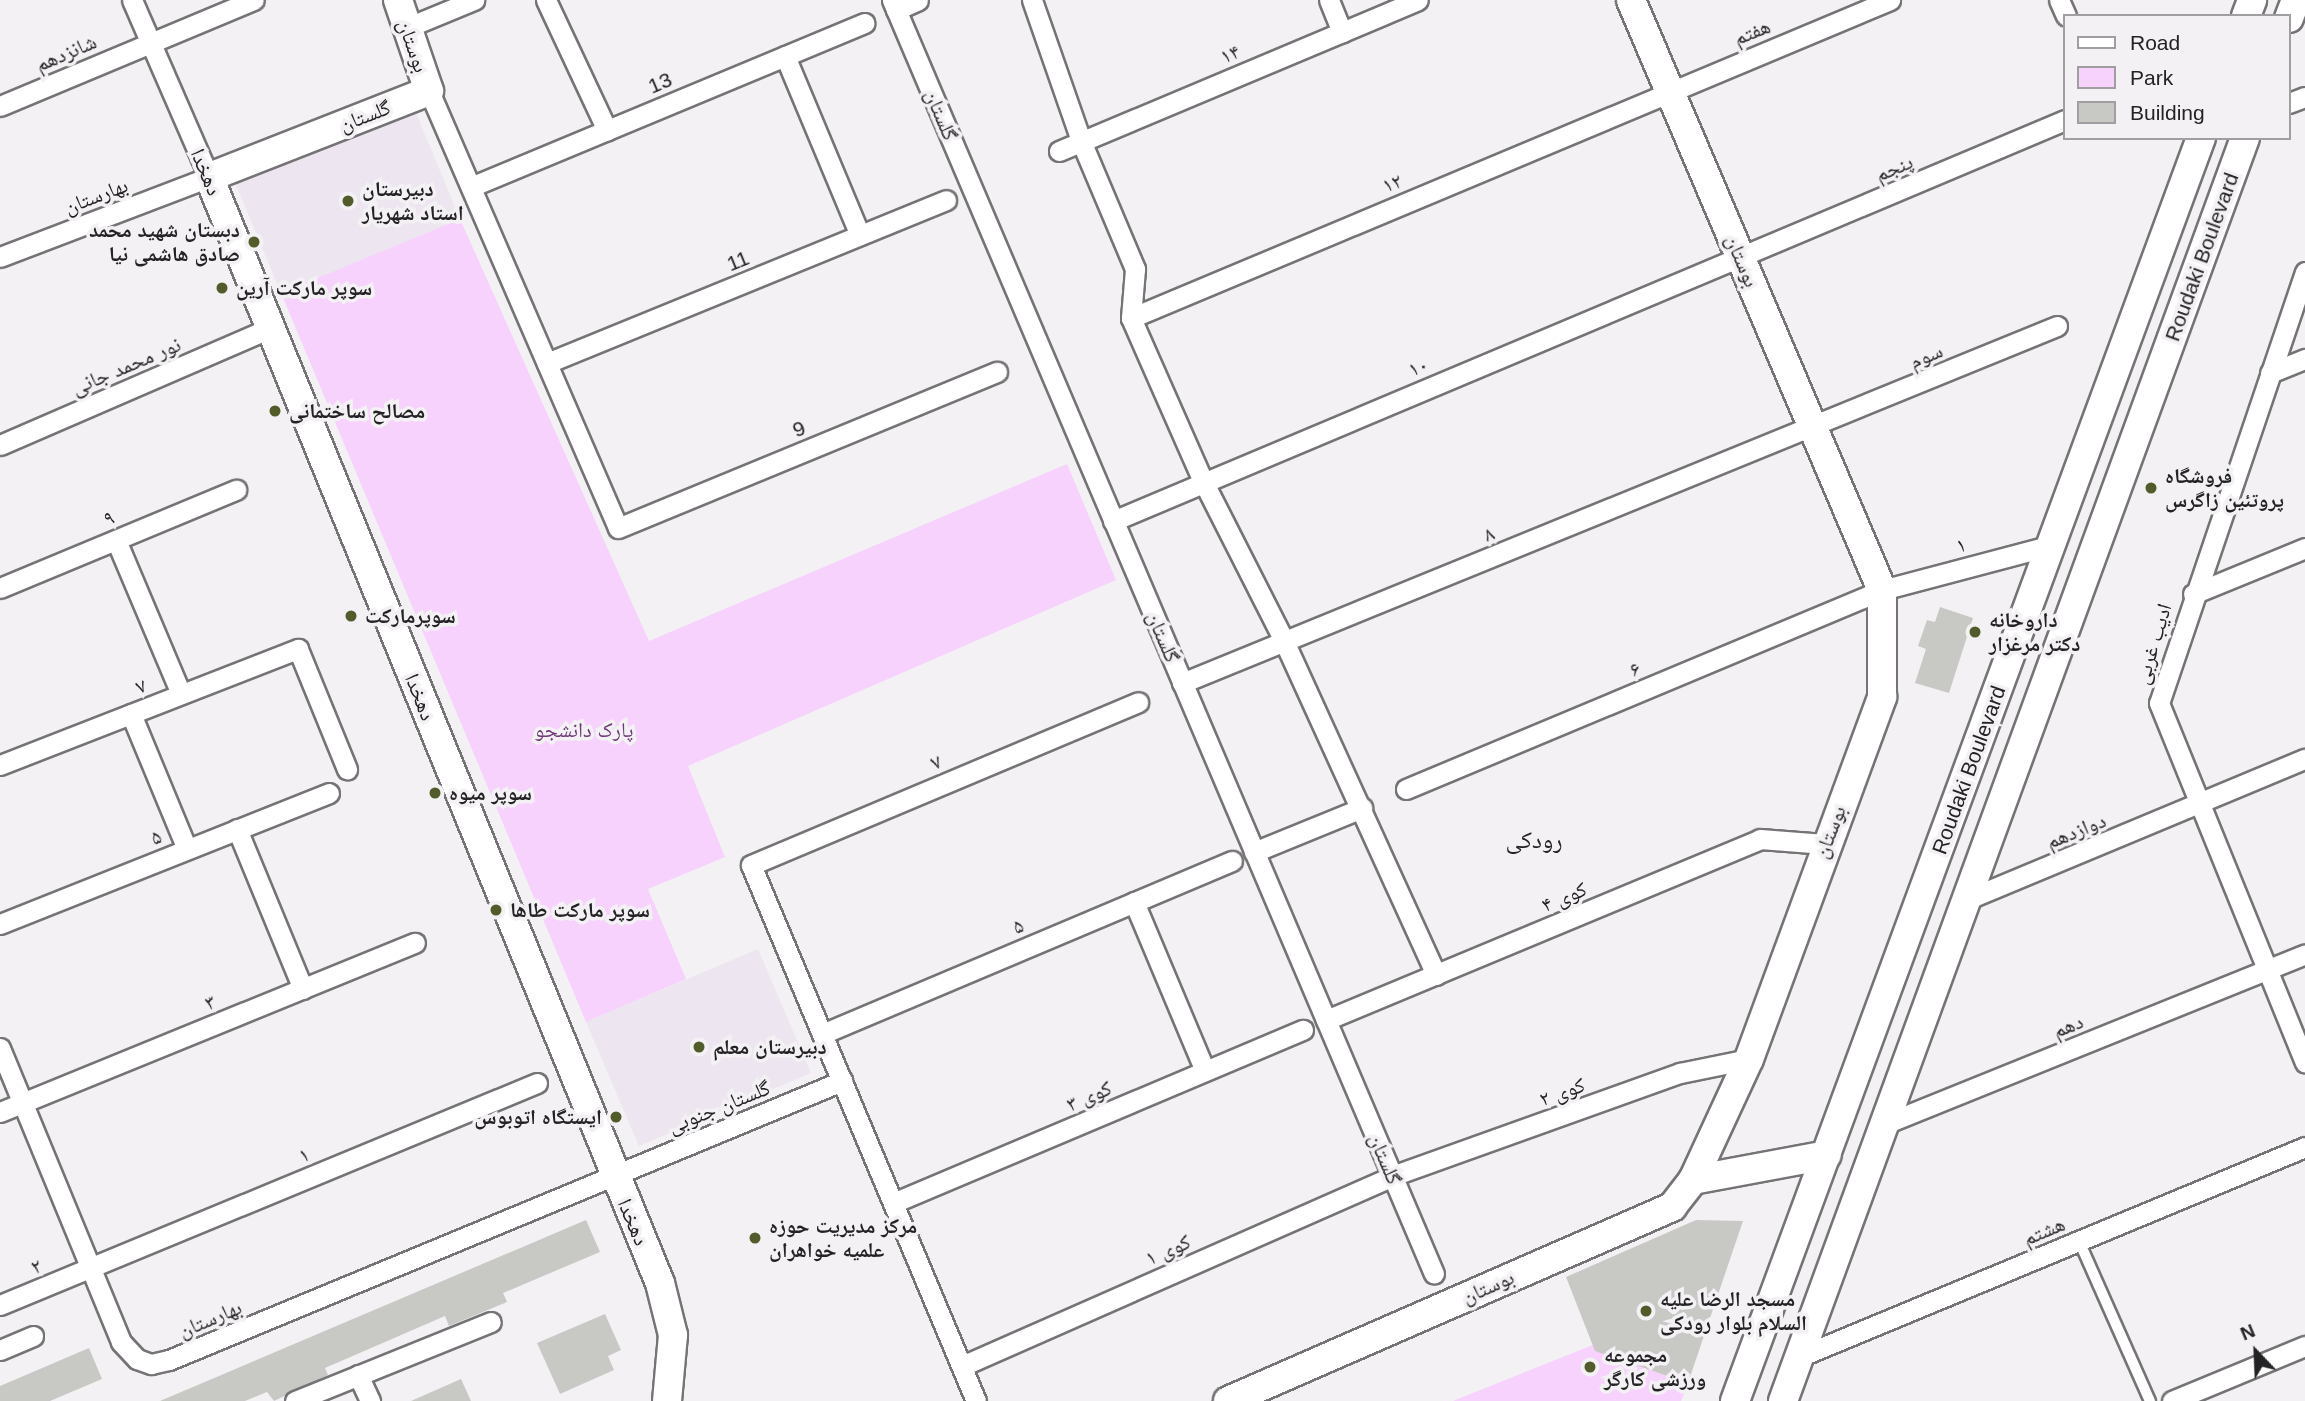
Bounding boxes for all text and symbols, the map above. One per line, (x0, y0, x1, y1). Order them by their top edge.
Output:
street label: هفتم (1730, 13, 1774, 51)
legend (2064, 14, 2291, 140)
street label: بوستان (392, 16, 434, 76)
street label: شانزدهم (32, 29, 100, 77)
text: Road (2130, 31, 2180, 54)
street label: ۱۴ (1216, 39, 1244, 69)
text: Park (2130, 66, 2173, 89)
street label: 13 (644, 67, 676, 99)
street label: گلستان (919, 86, 963, 144)
street label: گلستان (336, 95, 394, 137)
text: Building (2130, 101, 2205, 124)
street label: دهخدا (185, 145, 227, 199)
street label: پنجم (1871, 149, 1917, 187)
street label: ۱۲ (1378, 168, 1406, 198)
street label: Roudaki Boulevard (2160, 169, 2244, 345)
street label: بهارستان (61, 172, 131, 220)
place label: دبیرستان استاد شهریار (362, 176, 464, 226)
marker: دبیرستان استاد شهریار (340, 193, 356, 209)
place label: دبستان شهید محمد صادق هاشمی نیا (89, 217, 240, 267)
street label: بوستان (1720, 231, 1764, 291)
marker: دبستان شهید محمد صادق هاشمی نیا (246, 234, 262, 250)
street label: 11 (723, 245, 753, 277)
place label: سوپر مارکت آرین (236, 275, 372, 301)
marker: سوپر مارکت آرین (214, 280, 230, 296)
street label: نور محمد جانی (67, 332, 185, 400)
street label: سوم (1905, 338, 1947, 374)
street label: ۱۰ (1404, 352, 1432, 382)
place label: مصالح ساختمانی (289, 398, 425, 424)
marker: مصالح ساختمانی (267, 403, 283, 419)
street label: 9 (789, 415, 809, 443)
place label: فروشگاه پروتئین زاگرس (2165, 463, 2284, 513)
marker: فروشگاه پروتئین زاگرس (2143, 480, 2159, 496)
street label: ۹ (100, 505, 118, 531)
street label: ۸ (1480, 521, 1498, 547)
street label: ۱ (1953, 532, 1969, 558)
street label: ادیب غربی (2129, 601, 2177, 687)
place label: سوپرمارکت (365, 603, 456, 629)
place label: داروخانه دکتر مرغزار (1989, 607, 2080, 657)
marker: سوپرمارکت (343, 608, 359, 624)
street label: گلستان (1141, 608, 1185, 666)
marker: داروخانه دکتر مرغزار (1967, 624, 1983, 640)
street label: ۶ (1626, 656, 1644, 682)
street label: دهخدا (399, 670, 441, 724)
street label: ۷ (132, 673, 150, 699)
street label: Roudaki Boulevard (1927, 682, 2011, 858)
park label: پارک دانشجو (535, 717, 633, 743)
street label: ۷ (927, 749, 945, 775)
place label: سوپر میوه (449, 780, 532, 806)
marker: سوپر میوه (427, 785, 443, 801)
street label: بوستان (1808, 802, 1852, 862)
street label: دوازدهم (2043, 808, 2109, 854)
street label: ۵ (147, 824, 165, 850)
district label: رودکی (1506, 826, 1562, 854)
street label: کوی ۴ (1538, 876, 1590, 918)
place label: سوپر مارکت طاها (510, 897, 650, 923)
marker: سوپر مارکت طاها (488, 902, 504, 918)
street label: ۵ (1009, 913, 1027, 939)
street label: ۳ (201, 989, 219, 1015)
street label: دهم (2049, 1009, 2087, 1043)
place label: دبیرستان معلم (713, 1034, 827, 1060)
marker: دبیرستان معلم (691, 1039, 707, 1055)
street label: کوی ۲ (1536, 1072, 1588, 1112)
street label: گلستان جنوبی (664, 1075, 774, 1139)
street label: کوی ۳ (1063, 1075, 1115, 1117)
place label: ایستگاه اتوبوس (474, 1104, 602, 1130)
marker: ایستگاه اتوبوس (608, 1109, 624, 1125)
street label: گلستان (1363, 1130, 1407, 1188)
street label: ۱ (295, 1142, 313, 1168)
street label: دهخدا (612, 1195, 654, 1249)
street label: هشتم (2019, 1211, 2069, 1251)
place label: مرکز مدیریت حوزه علمیه خواهران (769, 1213, 917, 1263)
street label: کوی ۱ (1142, 1229, 1194, 1271)
marker: مرکز مدیریت حوزه علمیه خواهران (747, 1230, 763, 1246)
street label: ۲ (27, 1253, 45, 1279)
street label: بوستان (1458, 1264, 1518, 1310)
place label: مسجد الرضا علیه السلام بلوار رودکی (1660, 1286, 1807, 1336)
street label: بهارستان (175, 1294, 245, 1344)
marker: مسجد الرضا علیه السلام بلوار رودکی (1638, 1303, 1654, 1319)
north arrow (2221, 1317, 2291, 1387)
text: N (2237, 1320, 2258, 1345)
place label: مجموعه ورزشی کارگر (1604, 1342, 1706, 1392)
marker: مجموعه ورزشی کارگر (1582, 1359, 1598, 1375)

